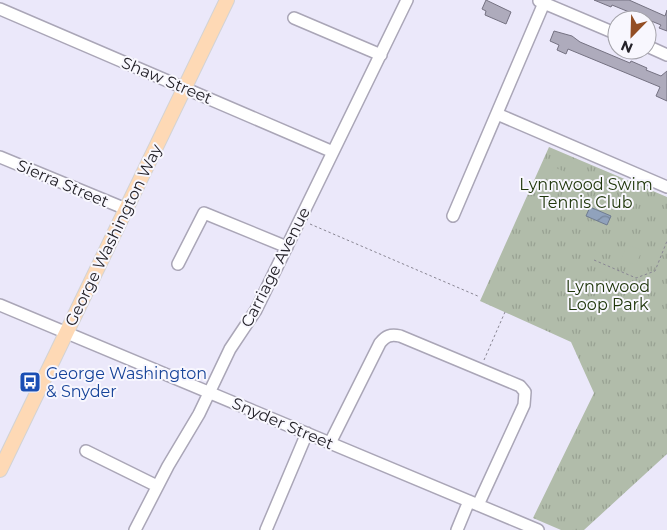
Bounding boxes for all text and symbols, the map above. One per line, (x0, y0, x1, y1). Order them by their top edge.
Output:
north arrow (607, 10, 657, 60)
text: N (618, 36, 636, 57)
street label: Shaw Street (119, 53, 215, 108)
street label: George Washington Way (61, 141, 166, 329)
street label: Sierra Street (14, 156, 112, 212)
park label: Lynnwood Swim Tennis Club (519, 175, 653, 212)
street label: Carriage Avenue (237, 204, 314, 330)
park label: Lynnwood Loop Park (566, 277, 650, 314)
place label: George Washington & Snyder (46, 364, 207, 401)
bus stop icon: George Washington & Snyder (18, 370, 42, 394)
street label: Snyder Street (229, 394, 337, 454)

